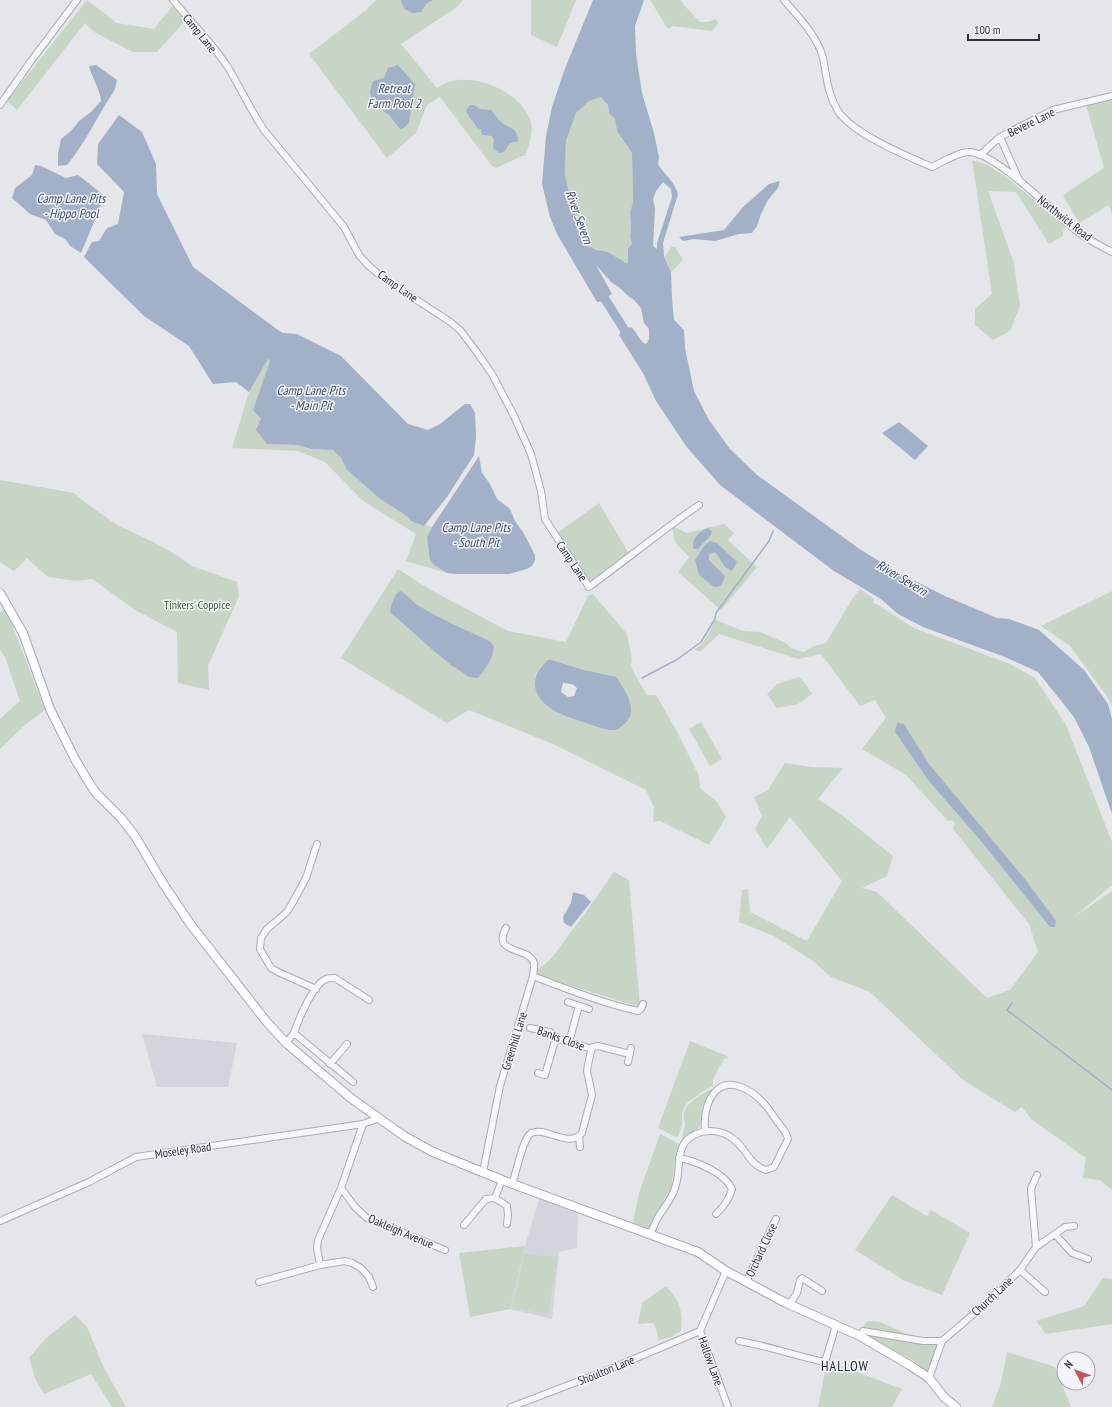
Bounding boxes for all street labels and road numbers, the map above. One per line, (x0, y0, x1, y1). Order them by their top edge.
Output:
street label: Camp Lane (180, 11, 220, 55)
street label: Bevere Lane (1005, 104, 1057, 140)
street label: Northwick Road (1035, 192, 1095, 244)
street label: Camp Lane (375, 267, 421, 305)
street label: Camp Lane (553, 538, 591, 584)
street label: Greenhill Lane (498, 1010, 530, 1072)
street label: Banks Close (535, 1022, 587, 1054)
street label: Moseley Road (154, 1139, 212, 1161)
street label: Oakleigh Avenue (366, 1211, 436, 1251)
street label: Orchard Close (742, 1221, 780, 1279)
street label: Church Lane (968, 1273, 1016, 1319)
street label: Hallow Lane (695, 1334, 727, 1388)
street label: Shoulton Lane (576, 1352, 636, 1388)

